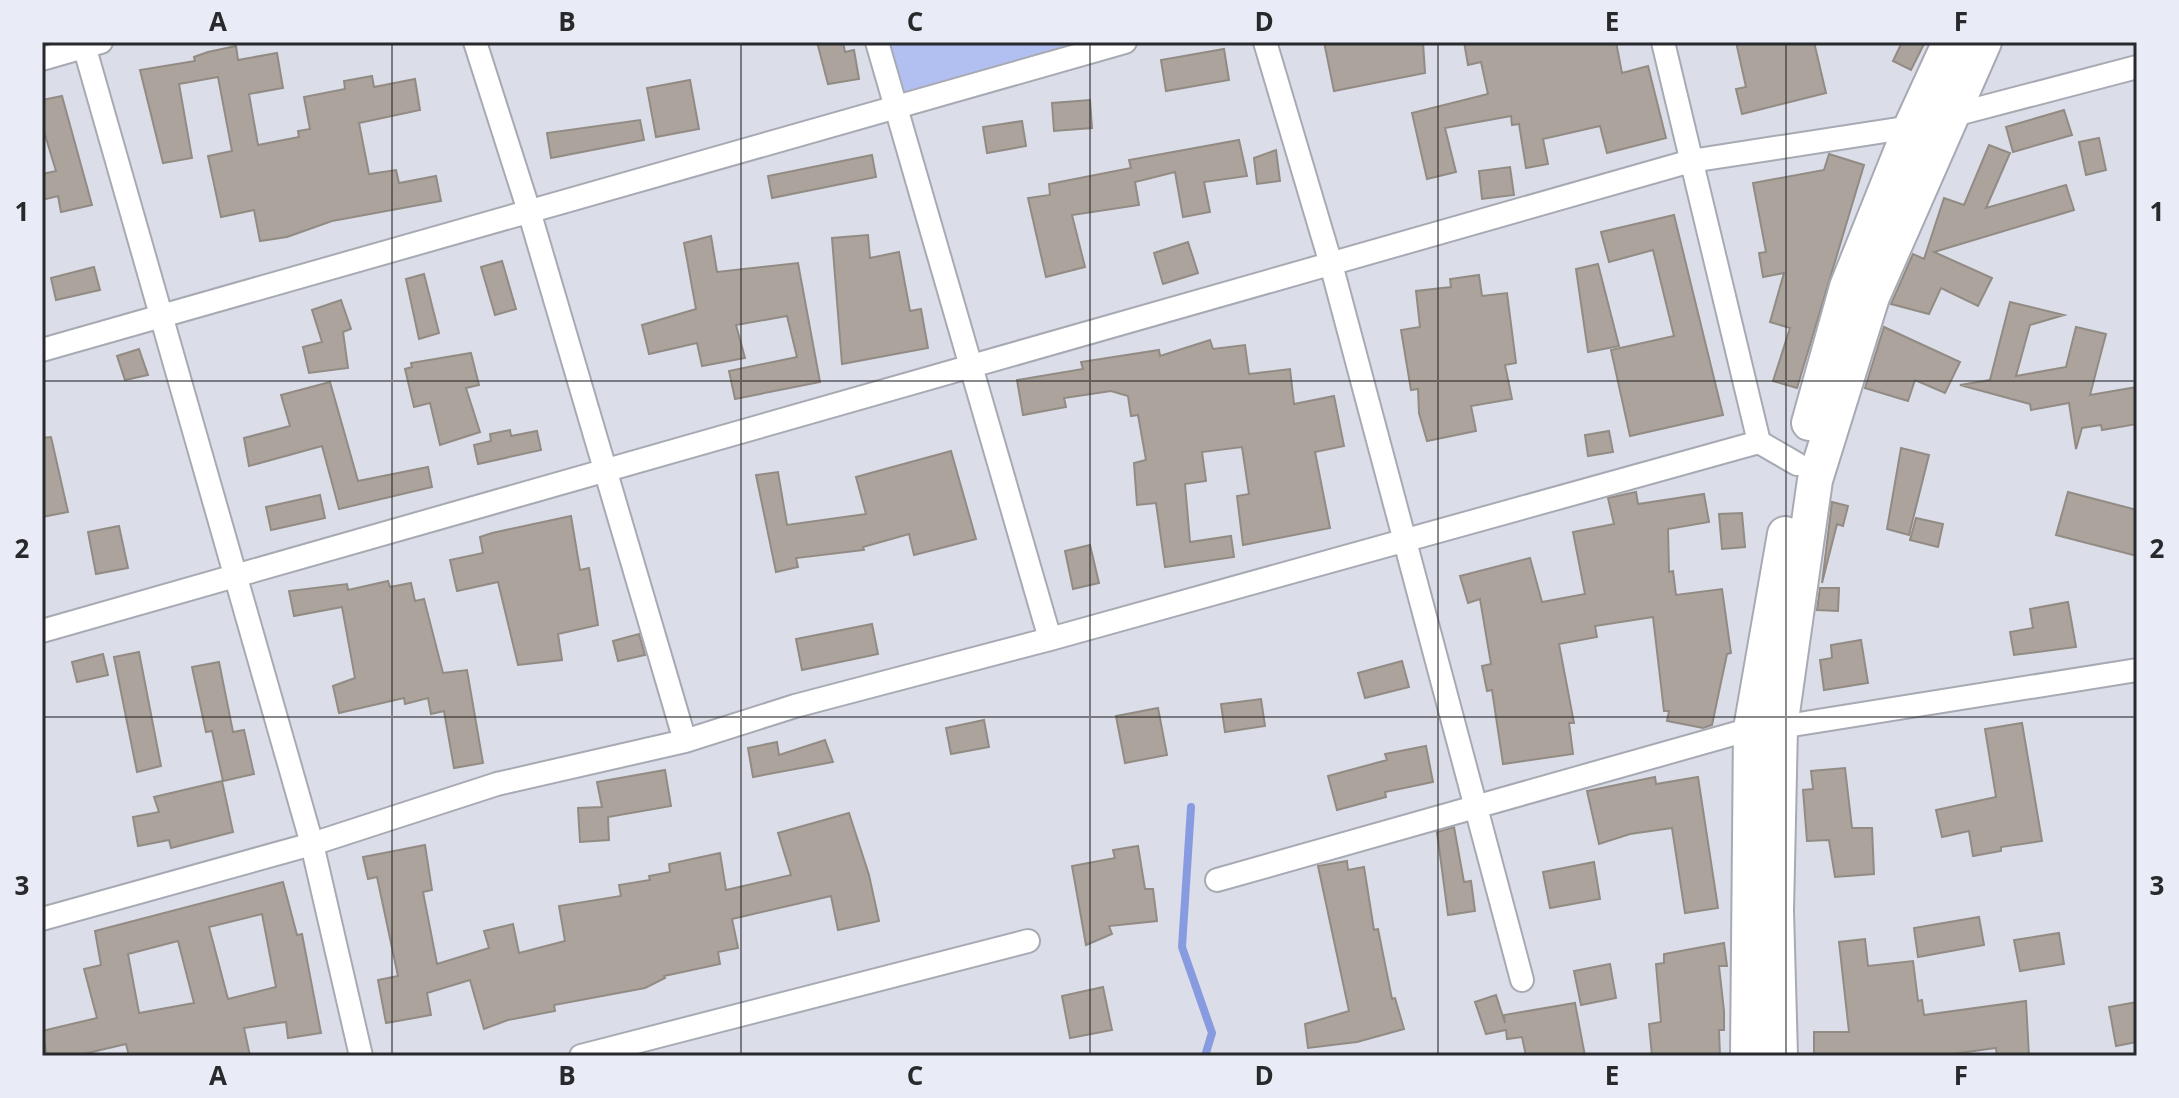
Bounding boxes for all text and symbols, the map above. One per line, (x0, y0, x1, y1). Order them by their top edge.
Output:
text: A (209, 3, 227, 39)
text: B (558, 3, 576, 39)
text: C (907, 3, 923, 39)
text: D (1254, 3, 1274, 39)
text: E (1605, 3, 1619, 39)
text: F (1954, 3, 1968, 39)
text: 1 (15, 193, 29, 229)
text: 1 (2150, 193, 2164, 229)
text: 2 (15, 530, 30, 566)
text: 2 (2150, 530, 2165, 566)
text: 3 (15, 867, 29, 903)
text: 3 (2150, 867, 2164, 903)
text: A (209, 1057, 227, 1093)
text: B (558, 1057, 576, 1093)
text: C (907, 1057, 923, 1093)
text: D (1254, 1057, 1274, 1093)
text: E (1605, 1057, 1619, 1093)
text: F (1954, 1057, 1968, 1093)

